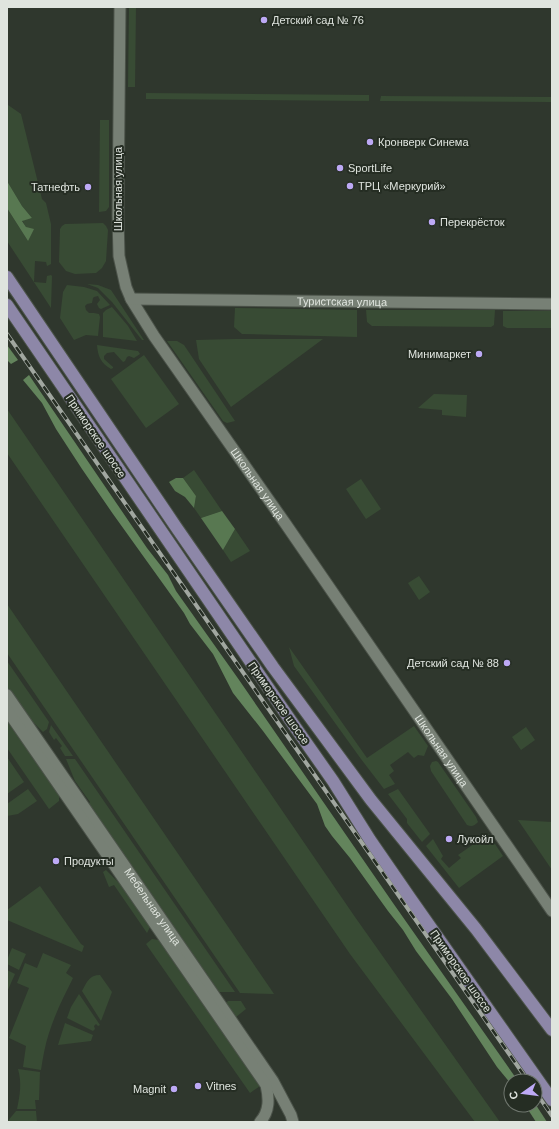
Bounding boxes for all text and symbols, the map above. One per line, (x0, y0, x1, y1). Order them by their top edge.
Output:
place label: Детский сад № 76 (272, 14, 364, 26)
marker: Детский сад № 76 (259, 15, 269, 25)
place label: Кронверк Синема (378, 136, 469, 148)
marker: Кронверк Синема (365, 137, 375, 147)
street label: Школьная улица (112, 146, 124, 231)
place label: SportLife (348, 162, 392, 174)
marker: SportLife (335, 163, 345, 173)
place label: ТРЦ «Меркурий» (358, 180, 446, 192)
place label: Татнефть (31, 181, 80, 193)
marker: ТРЦ «Меркурий» (345, 181, 355, 191)
marker: Татнефть (83, 182, 93, 192)
place label: Перекрёсток (440, 216, 505, 228)
marker: Перекрёсток (427, 217, 437, 227)
street label: Туристская улица (297, 295, 388, 308)
place label: Минимаркет (408, 348, 471, 360)
marker: Минимаркет (474, 349, 484, 359)
street label: Приморское шоссе (64, 392, 128, 480)
street label: Школьная улица (228, 446, 287, 523)
place label: Детский сад № 88 (407, 657, 499, 669)
marker: Детский сад № 88 (502, 658, 512, 668)
street label: Приморское шоссе (246, 660, 312, 746)
street label: Школьная улица (413, 712, 471, 790)
place label: Лукойл (457, 833, 493, 845)
marker: Лукойл (444, 834, 454, 844)
place label: Продукты (64, 855, 114, 867)
marker: Продукты (51, 856, 61, 866)
street label: Мебельная улица (122, 866, 184, 948)
street label: Приморское шоссе (428, 928, 494, 1014)
north arrow (503, 1073, 543, 1113)
place label: Vitnes (206, 1080, 237, 1092)
marker: Vitnes (193, 1081, 203, 1091)
place label: Magnit (133, 1083, 166, 1095)
marker: Magnit (169, 1084, 179, 1094)
text: С (507, 1090, 520, 1101)

